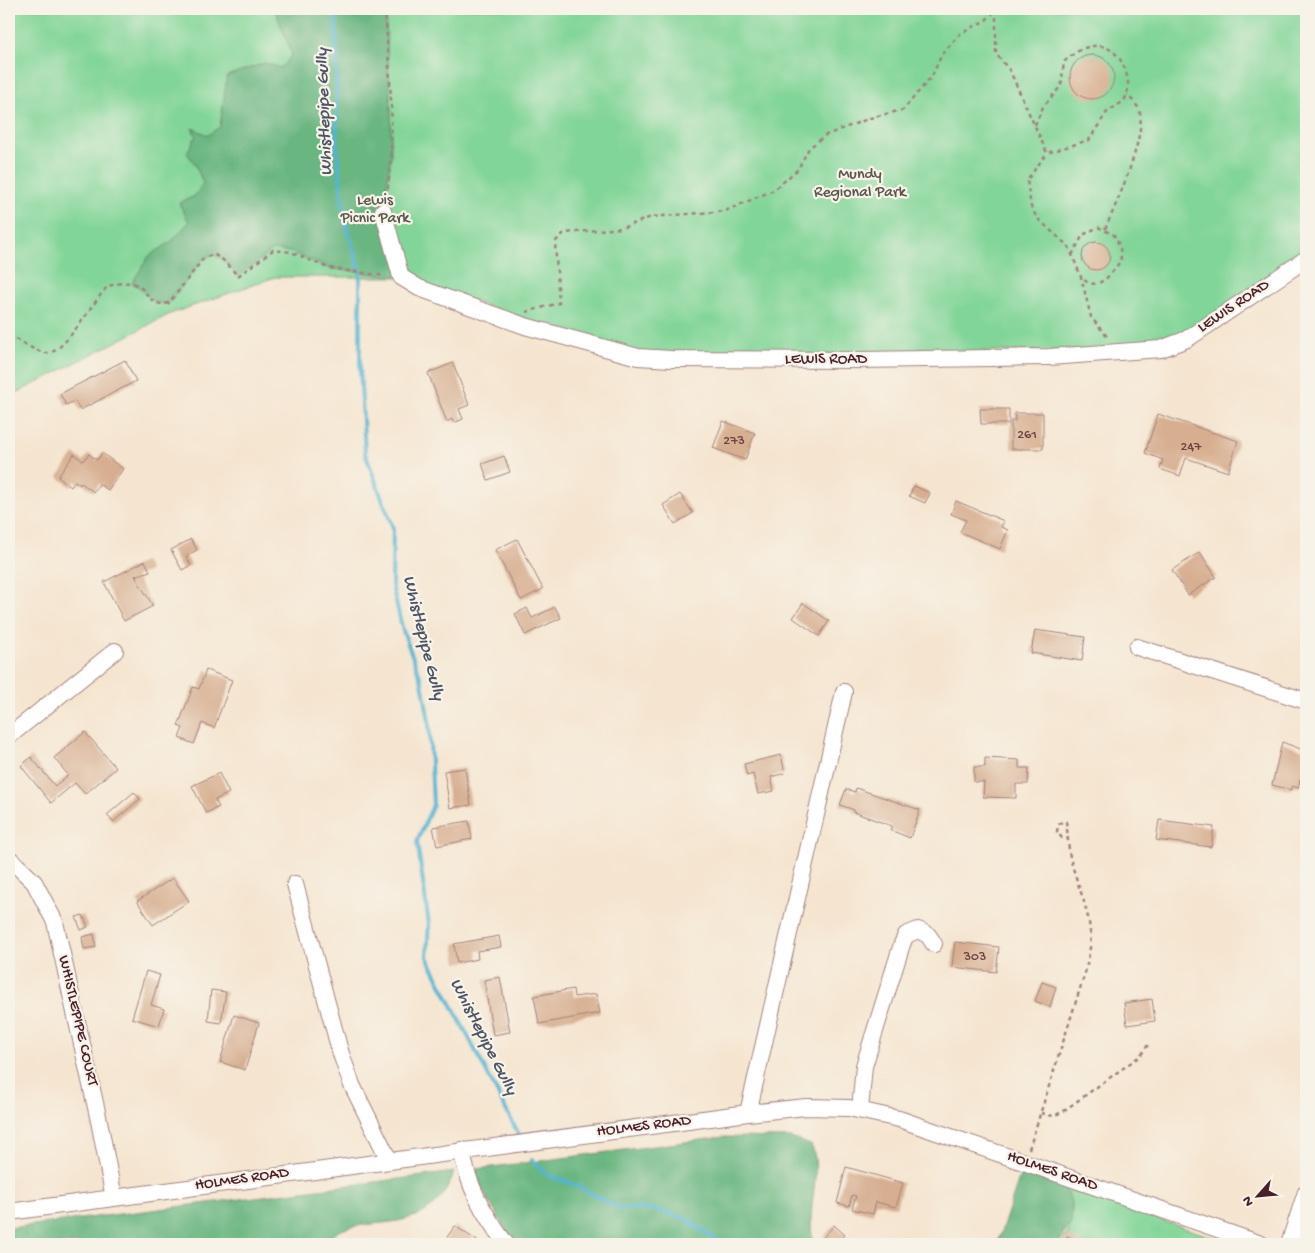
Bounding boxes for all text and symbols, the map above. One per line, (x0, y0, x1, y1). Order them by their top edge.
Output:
water label: Whistlepipe Gully (312, 47, 338, 176)
park label: Mundy Regional Park (814, 166, 908, 203)
park label: Lewis Picnic Park (340, 192, 411, 229)
street label: LEWIS ROAD (1195, 276, 1274, 338)
street label: LEWIS ROAD (785, 351, 868, 370)
house number: 261 (1017, 427, 1037, 444)
house number: 273 (723, 433, 745, 450)
house number: 247 (1181, 439, 1202, 456)
water label: Whistlepipe Gully (397, 573, 449, 704)
house number: 303 (963, 949, 986, 966)
street label: WHISTLEPIPE COURT (53, 954, 101, 1089)
water label: Whistlepipe Gully (445, 975, 522, 1100)
street label: HOLMES ROAD (596, 1112, 693, 1142)
street label: HOLMES ROAD (1004, 1148, 1100, 1197)
street label: HOLMES ROAD (194, 1164, 291, 1196)
north arrow (1232, 1170, 1282, 1220)
text: N (1239, 1193, 1258, 1209)

